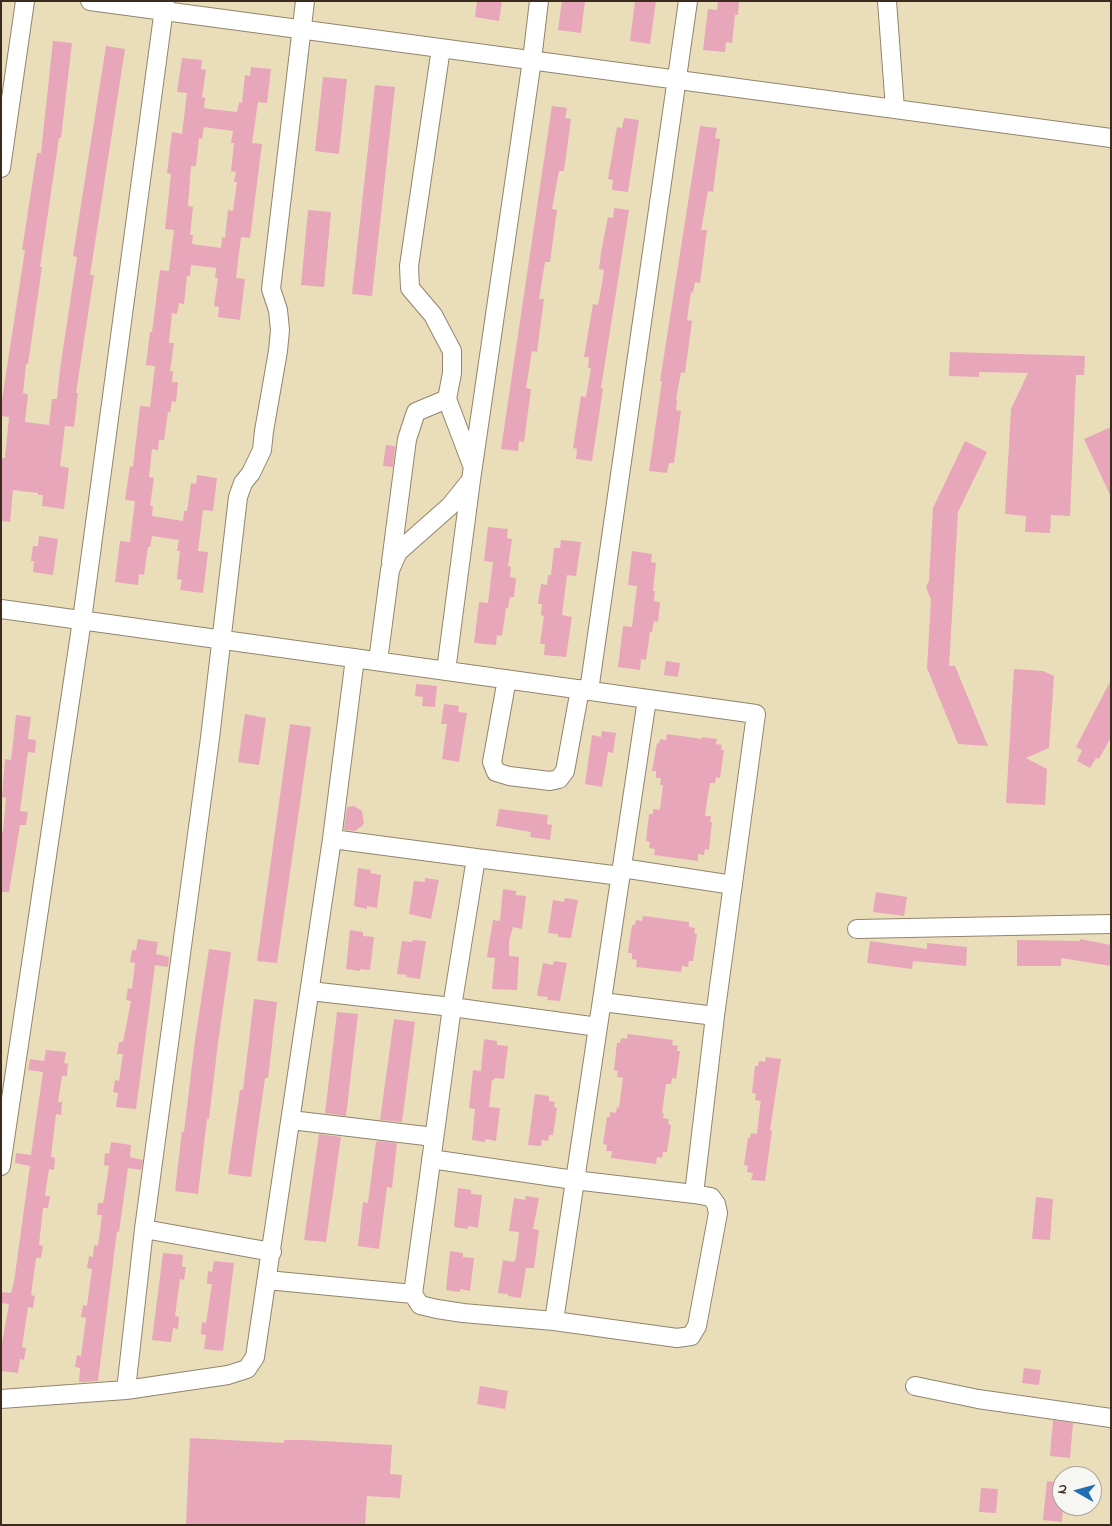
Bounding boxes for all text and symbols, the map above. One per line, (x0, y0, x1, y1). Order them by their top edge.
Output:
north arrow (1052, 1466, 1102, 1516)
text: N (1052, 1483, 1074, 1495)

